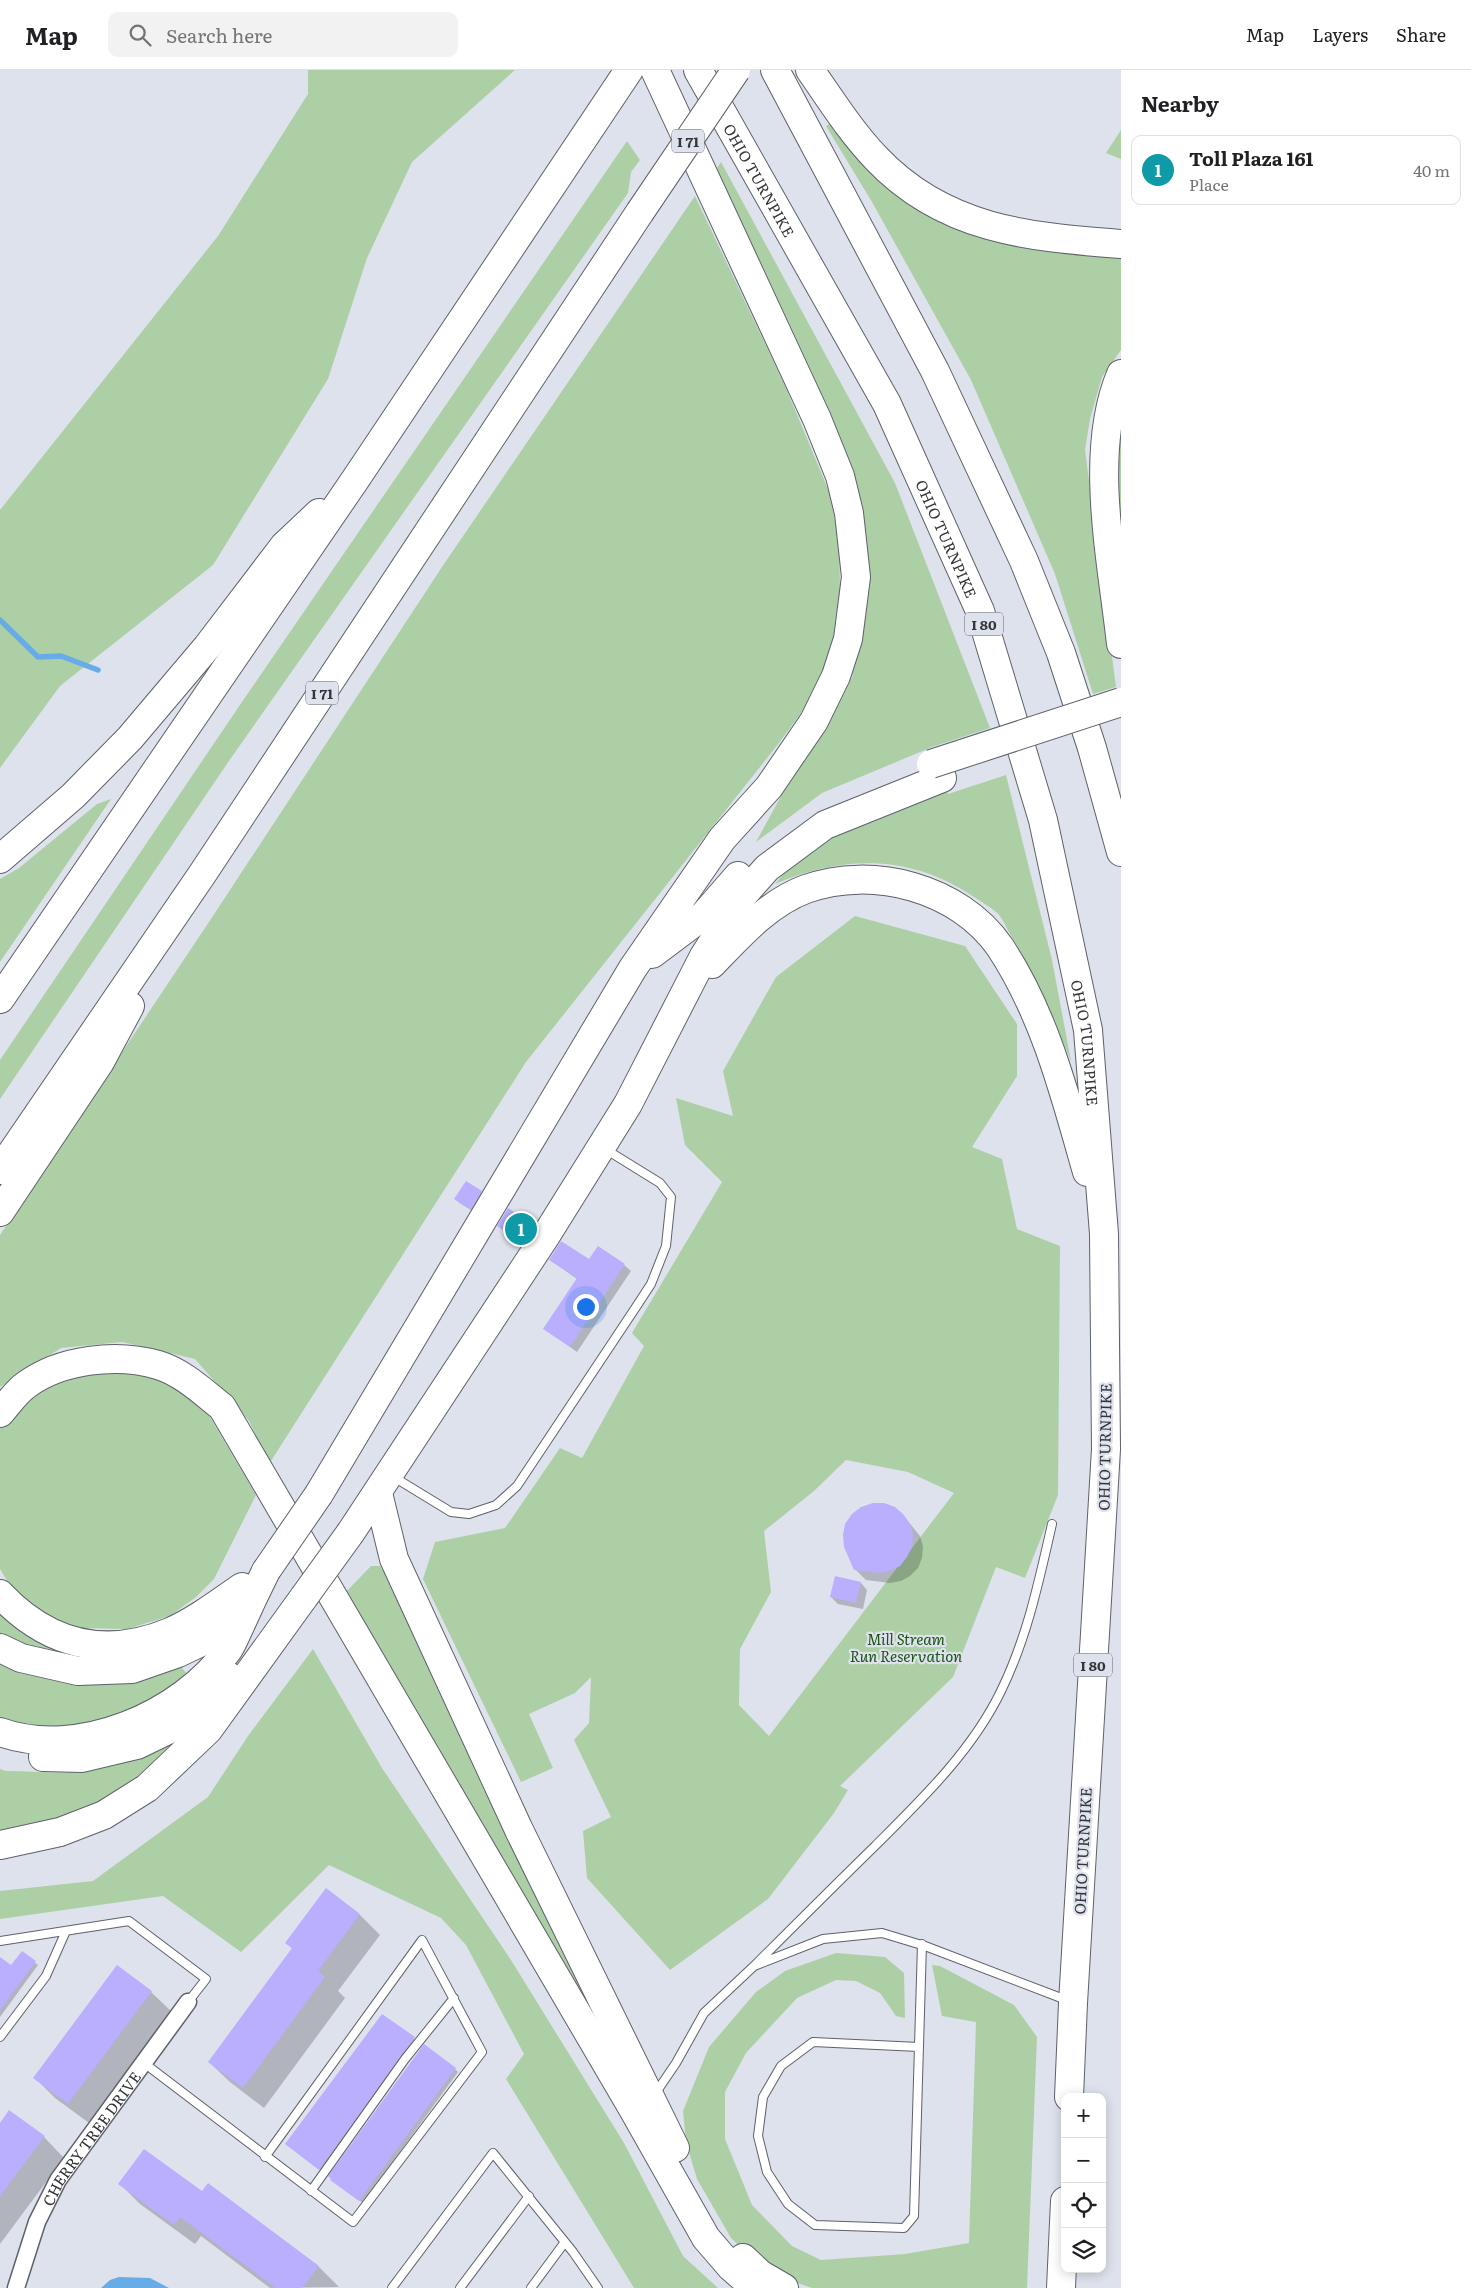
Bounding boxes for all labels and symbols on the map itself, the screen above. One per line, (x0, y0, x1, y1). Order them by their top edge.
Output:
street label: OHIO TURNPIKE (719, 119, 801, 241)
road number: I 71 (672, 129, 704, 152)
street label: OHIO TURNPIKE (911, 476, 984, 601)
road number: I 80 (965, 612, 1003, 636)
road number: I 71 (306, 682, 338, 704)
street label: OHIO TURNPIKE (1066, 977, 1105, 1107)
pin: 1 (505, 1210, 537, 1248)
your location (573, 1294, 599, 1320)
street label: OHIO TURNPIKE (1091, 1383, 1117, 1511)
park label: Mill Stream Run Reservation (850, 1627, 962, 1667)
road number: I 80 (1074, 1654, 1112, 1676)
street label: OHIO TURNPIKE (1067, 1787, 1097, 1915)
street label: CHERRY TREE DRIVE (36, 2066, 146, 2210)

